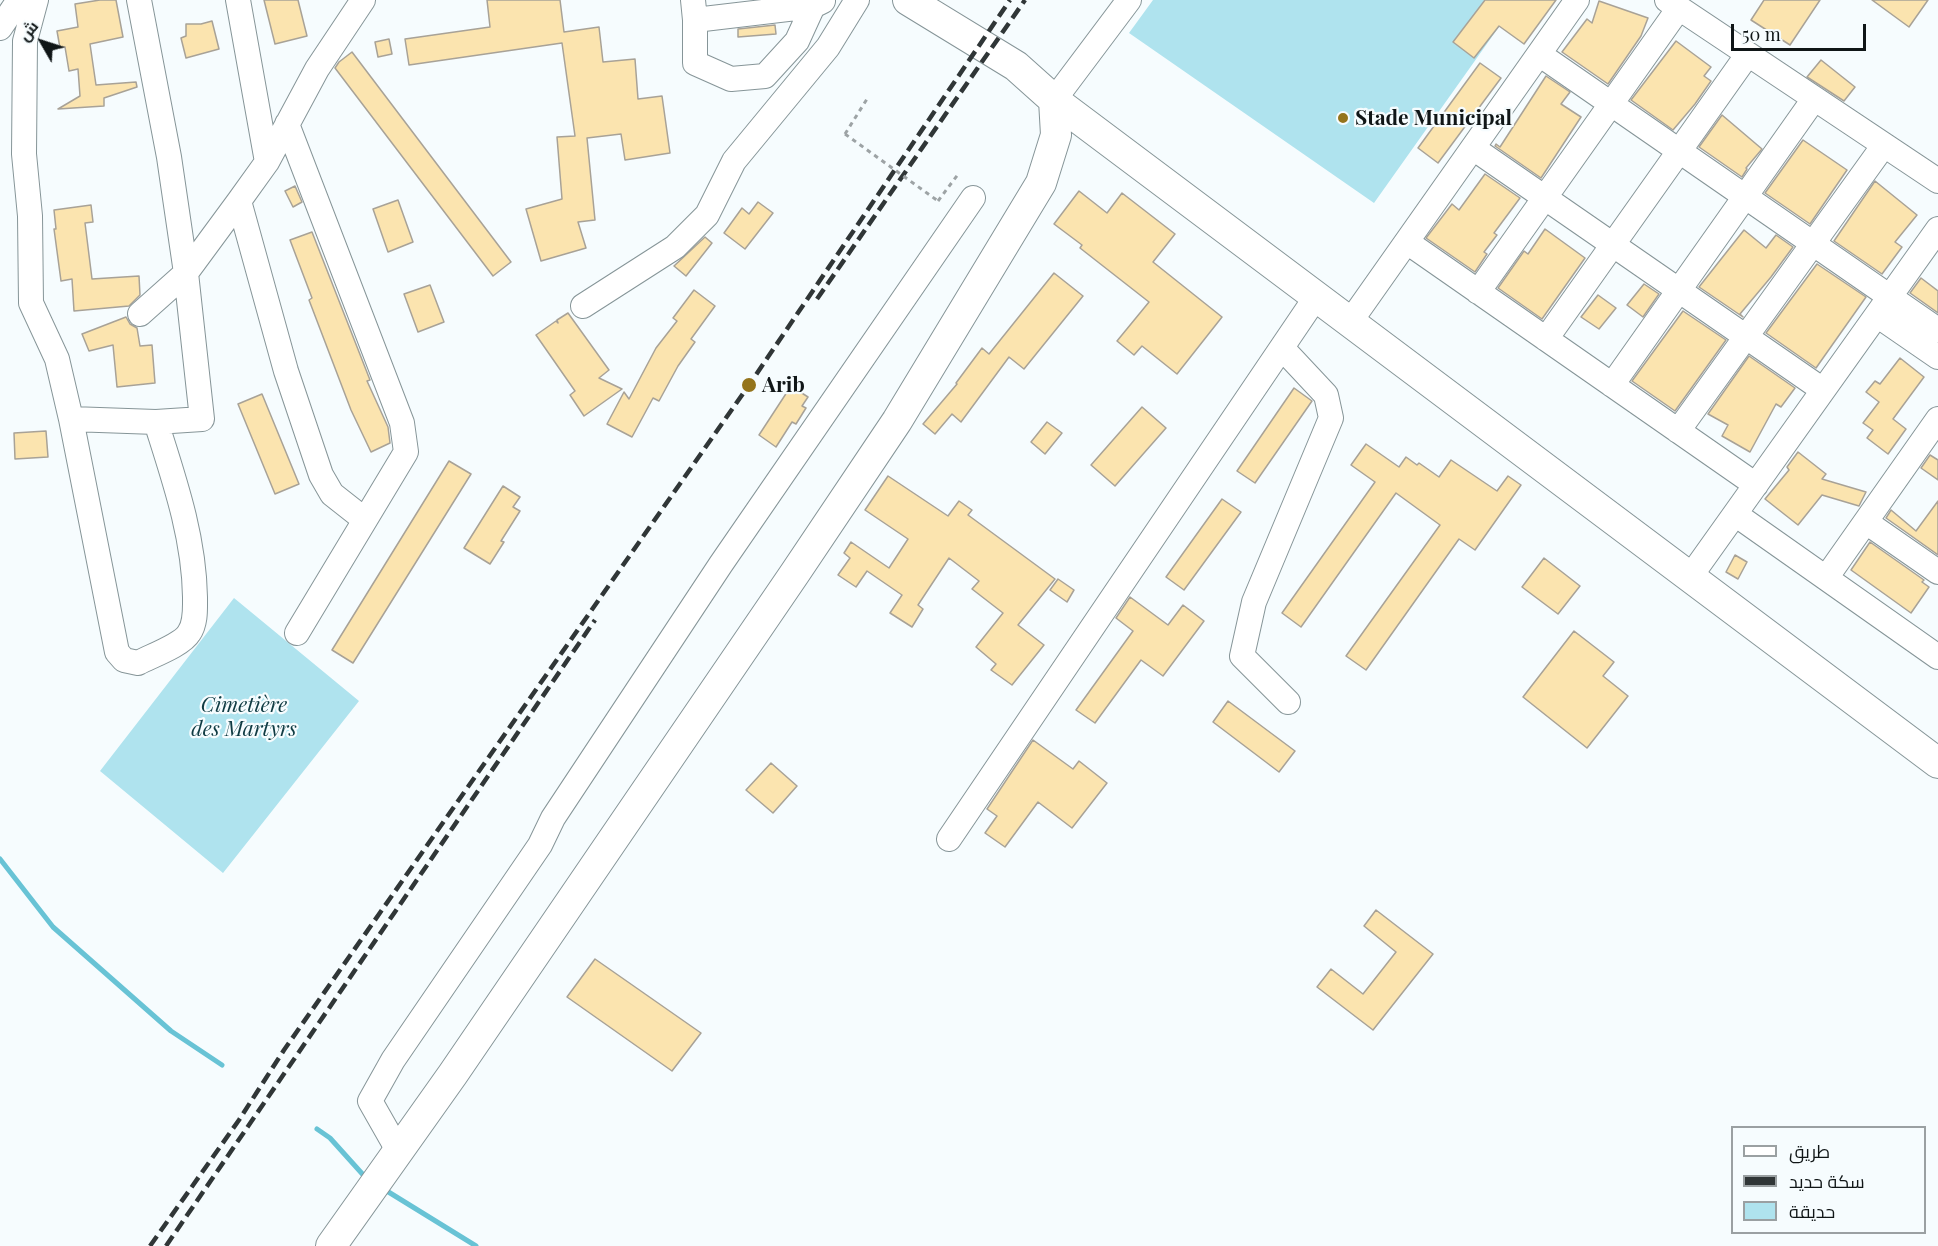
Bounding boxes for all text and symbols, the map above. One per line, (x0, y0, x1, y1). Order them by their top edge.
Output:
north arrow (12, 12, 72, 72)
scale bar (1734, 12, 1869, 50)
text: ش (13, 16, 42, 45)
text: 50 m (1742, 22, 1781, 46)
place label: Stade Municipal (1355, 105, 1512, 131)
marker: Stade Municipal (1336, 111, 1350, 125)
place label: Arib (762, 372, 805, 398)
marker: Arib (740, 376, 758, 394)
park label: Cimetière des Martyrs (191, 692, 297, 742)
legend (1731, 1126, 1926, 1234)
text: طريق (1789, 1139, 1830, 1163)
text: سكة حديد (1789, 1169, 1865, 1193)
text: حديقة (1789, 1199, 1835, 1223)

